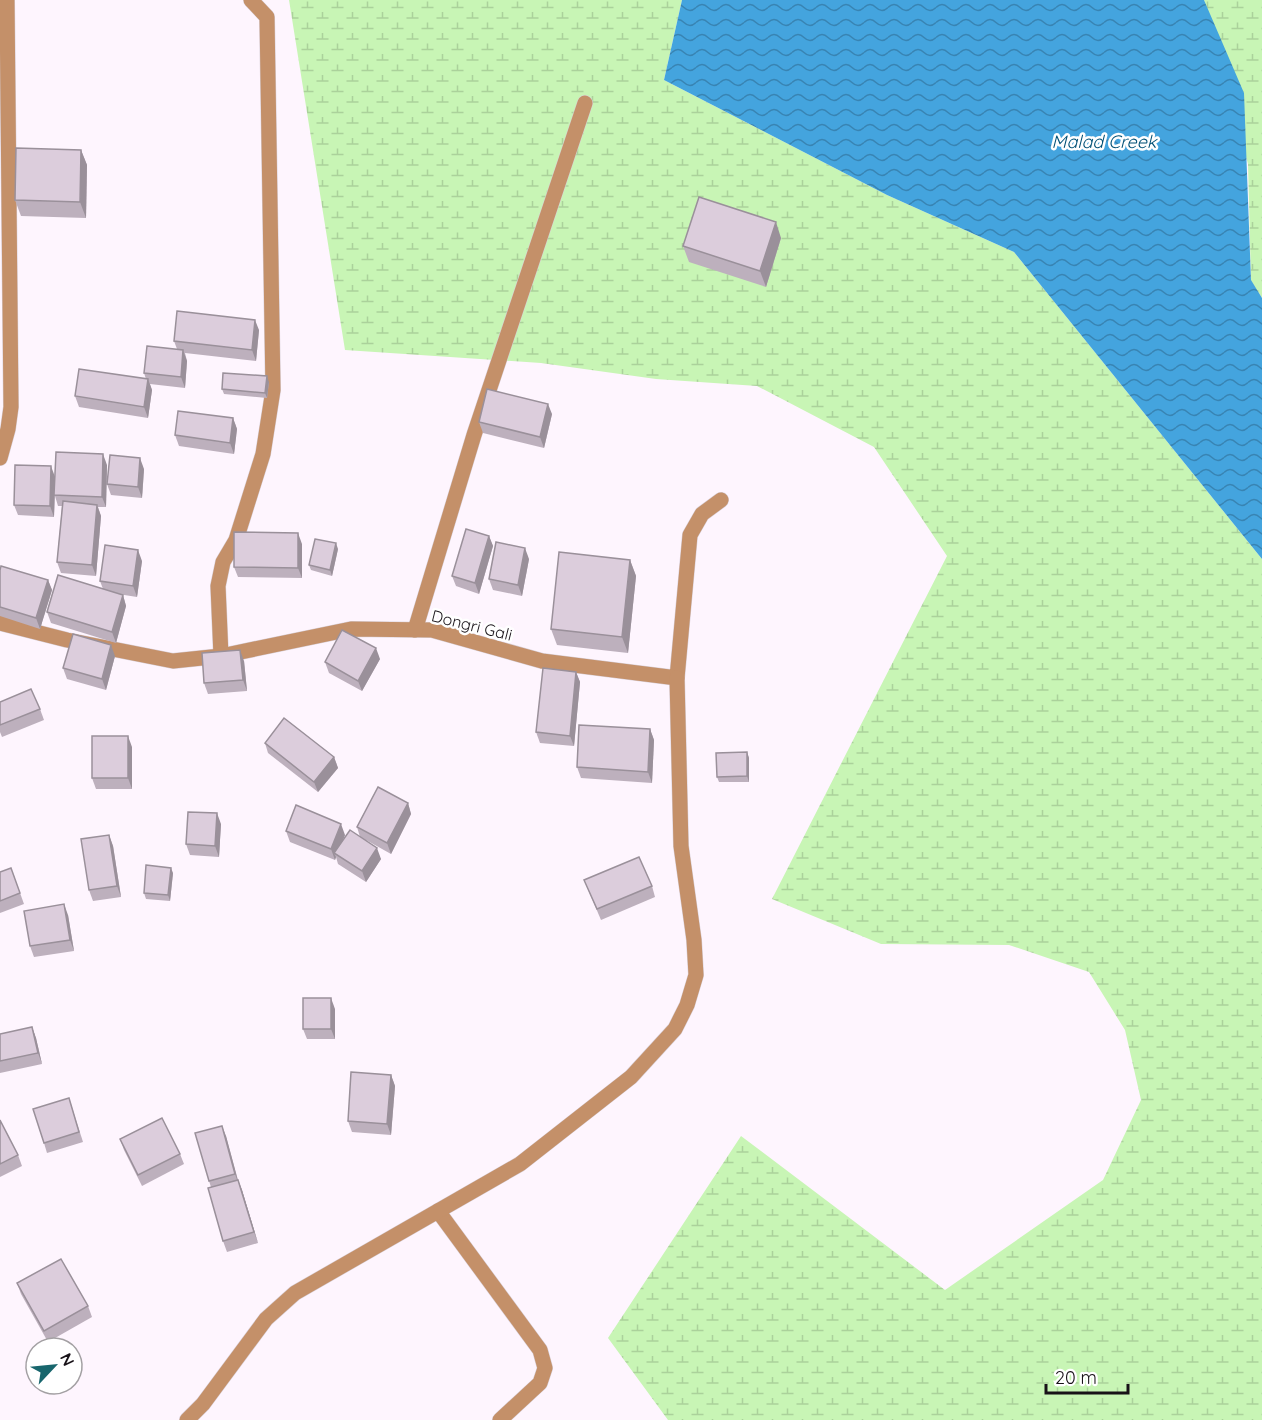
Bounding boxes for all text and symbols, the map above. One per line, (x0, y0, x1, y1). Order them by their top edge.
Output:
water label: Malad Creek (1052, 130, 1158, 153)
street label: Dongri Gali (429, 605, 515, 645)
north arrow (24, 1336, 84, 1396)
text: N (56, 1350, 79, 1369)
scale bar (1046, 1357, 1128, 1395)
text: 20 m (1055, 1366, 1097, 1389)

